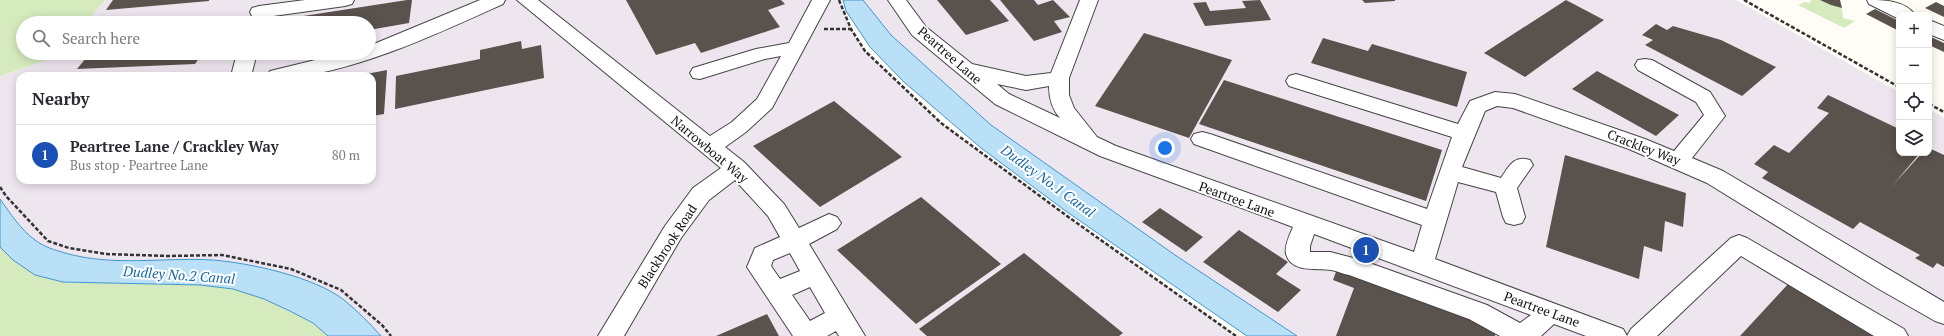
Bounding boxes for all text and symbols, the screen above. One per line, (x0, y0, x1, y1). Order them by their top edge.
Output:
map controls (1896, 12, 1932, 156)
button: + (1896, 12, 1932, 48)
search box (16, 16, 376, 60)
street label: Peartree Lane (914, 22, 986, 88)
icon: search (30, 27, 52, 49)
text: Search here (62, 28, 140, 48)
button: − (1896, 48, 1932, 84)
button: locate (1896, 84, 1932, 120)
text: Nearby (32, 87, 90, 110)
street label: Narrowboat Way (668, 111, 753, 187)
button: layers (1896, 120, 1932, 156)
street label: Crackley Way (1605, 125, 1684, 169)
text: Peartree Lane / Crackley Way (70, 136, 279, 156)
your location (1155, 138, 1175, 158)
water label: Dudley No.1 Canal (997, 139, 1099, 221)
text: 1 (41, 146, 49, 164)
text: 80 m (332, 146, 360, 164)
text: Bus stop · Peartree Lane (70, 156, 208, 174)
street label: Peartree Lane (1197, 177, 1277, 221)
street label: Blackbrook Road (633, 201, 701, 291)
pin: 1 (1353, 235, 1379, 265)
water label: Dudley No.2 Canal (121, 261, 236, 288)
street label: Peartree Lane (1502, 287, 1582, 331)

